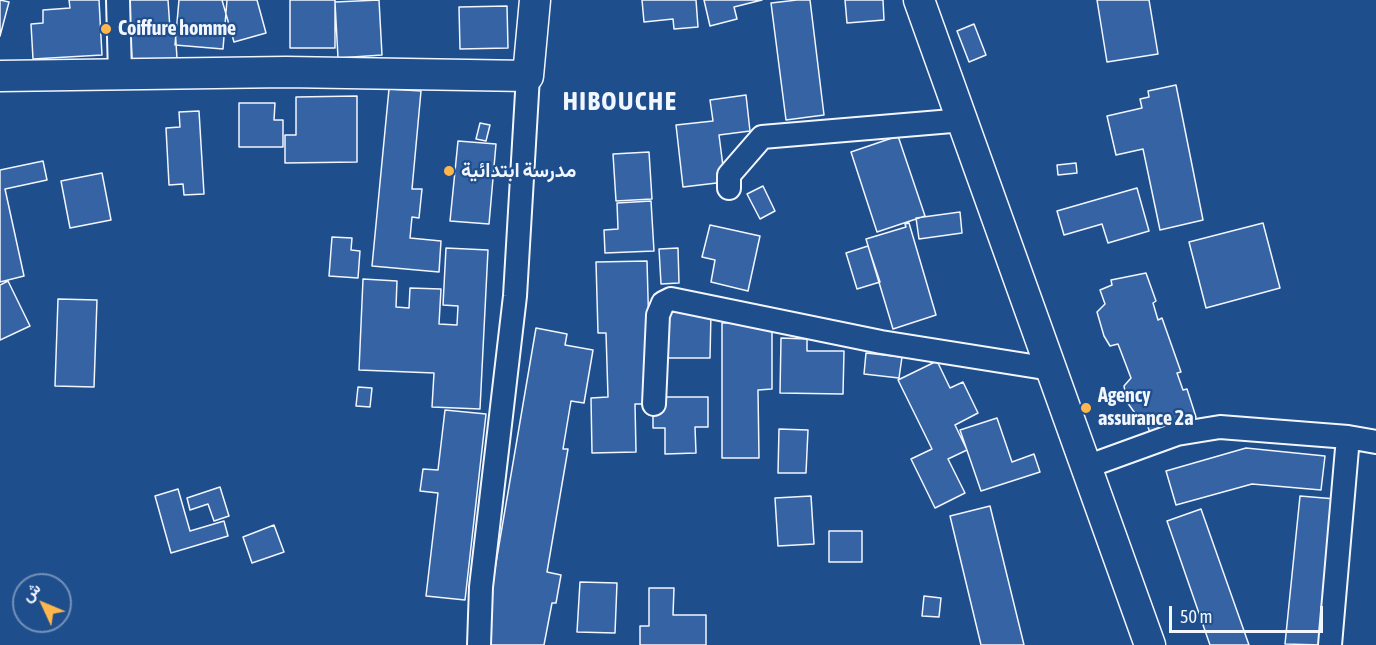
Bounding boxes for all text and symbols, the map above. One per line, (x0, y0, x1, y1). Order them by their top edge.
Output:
place label: Coiffure homme (118, 17, 236, 41)
marker: Coiffure homme (99, 22, 113, 36)
district label: HIBOUCHE (563, 86, 677, 118)
place label: مدرسة ابتدائية (461, 159, 576, 183)
marker: مدرسة ابتدائية (442, 164, 456, 178)
place label: Agency assurance 2a (1098, 384, 1193, 431)
marker: Agency assurance 2a (1079, 401, 1093, 415)
north arrow (12, 573, 72, 633)
text: ش (17, 579, 44, 605)
scale bar (1172, 594, 1326, 632)
text: 50 m (1180, 606, 1212, 627)

